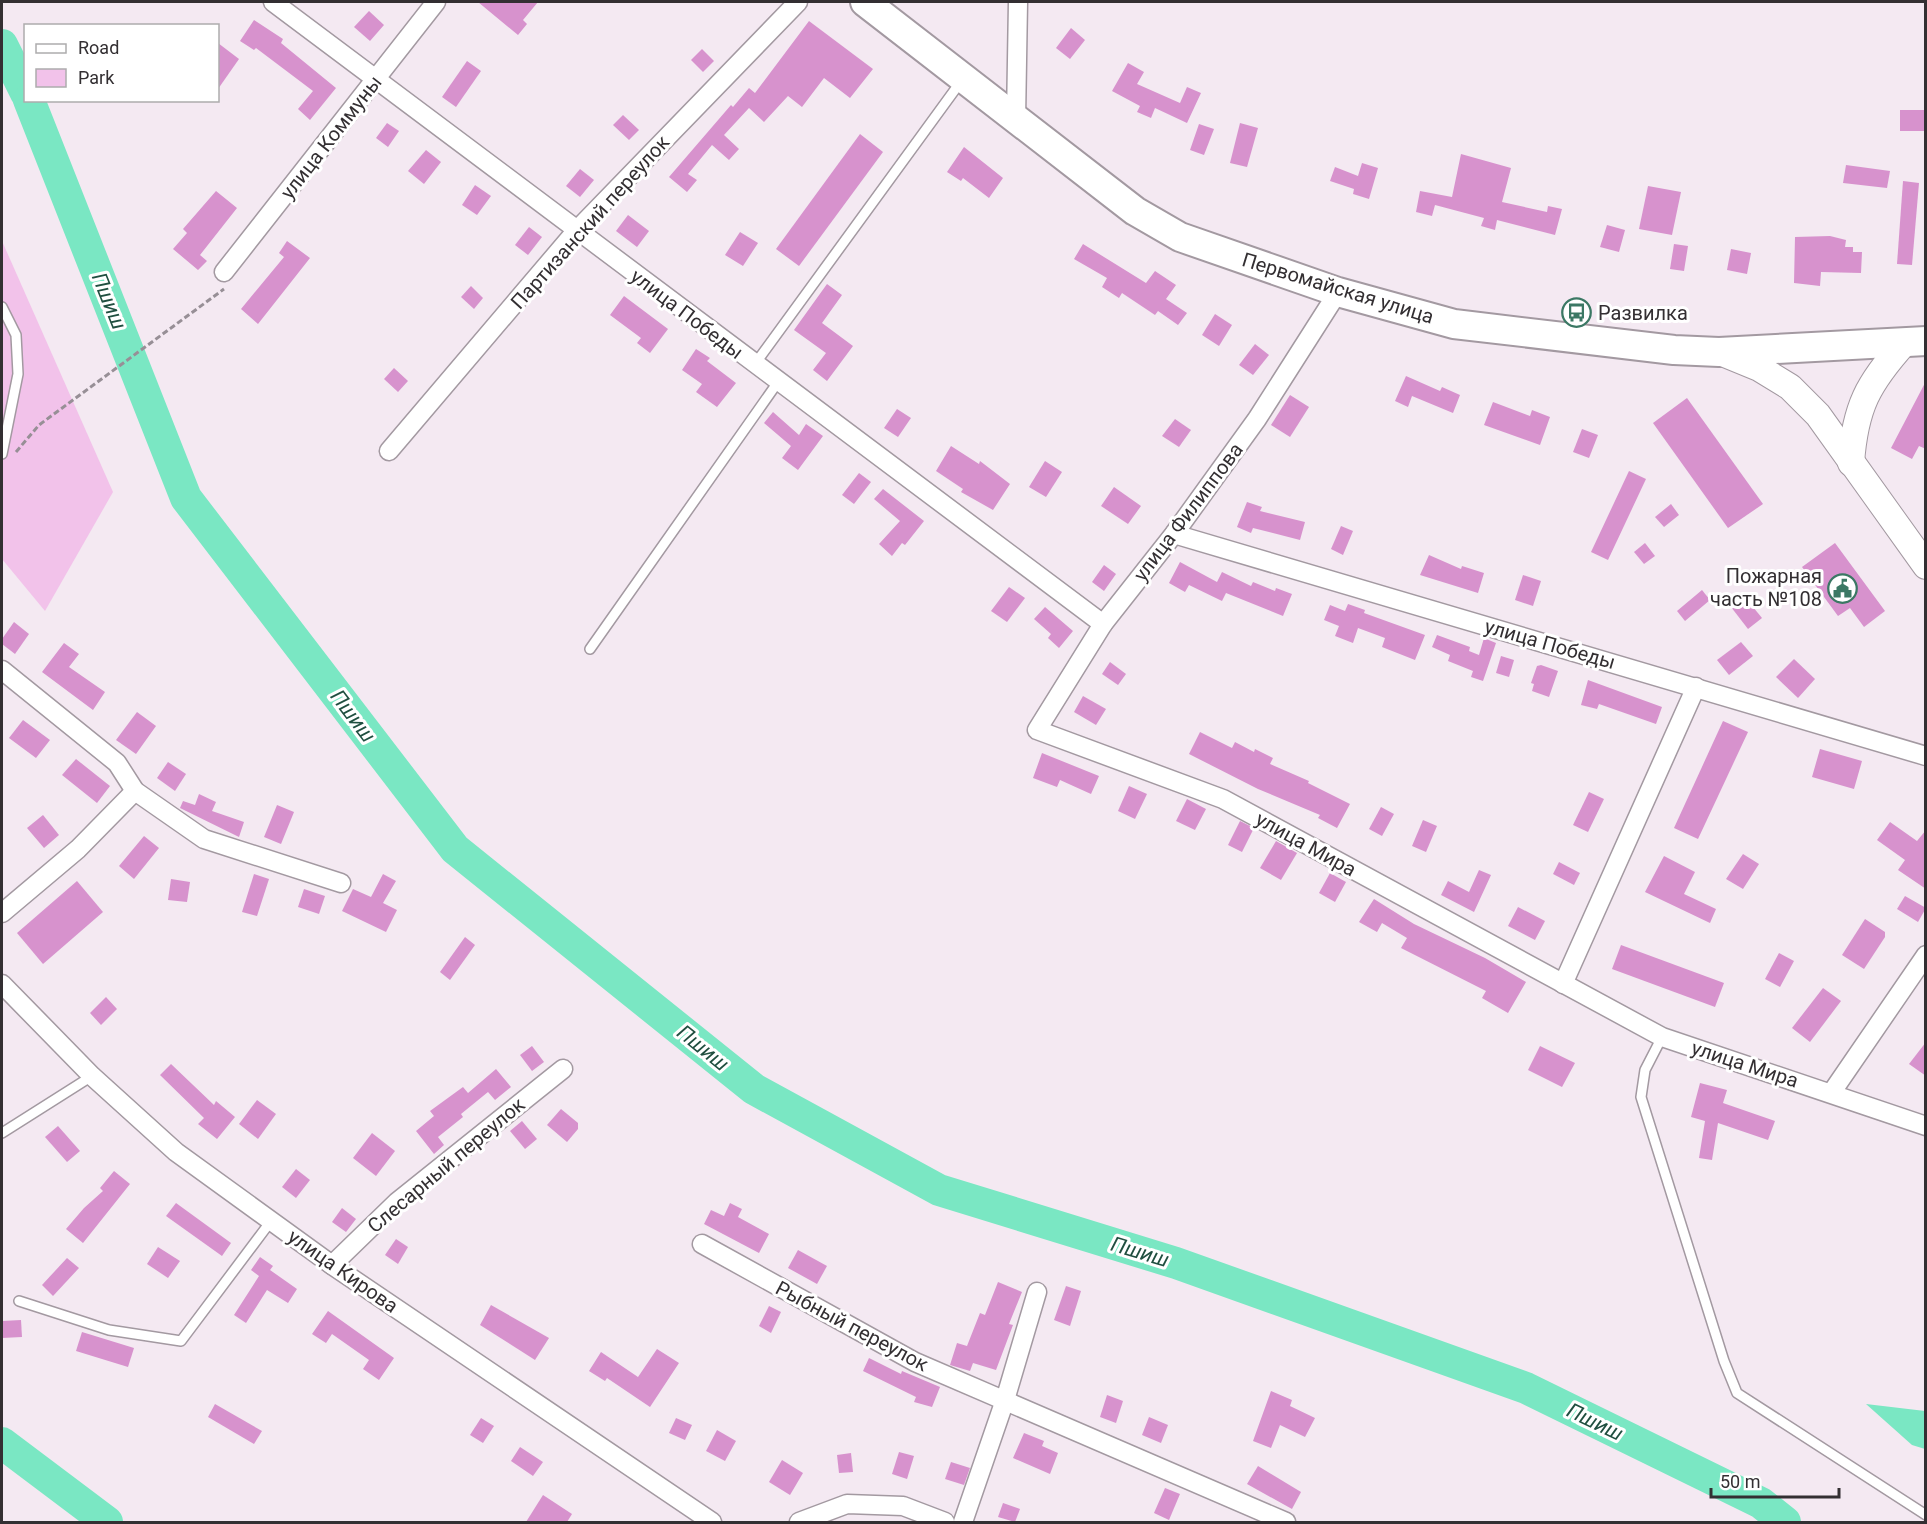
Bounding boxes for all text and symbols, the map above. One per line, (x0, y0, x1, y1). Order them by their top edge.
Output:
legend (24, 24, 219, 102)
text: Road (78, 37, 119, 58)
text: Park (78, 67, 115, 88)
street label: улица Коммуны (275, 70, 387, 204)
street label: Партизанский переулок (506, 130, 674, 314)
street label: Первомайская улица (1239, 247, 1437, 329)
street label: улица Победы (626, 264, 748, 364)
water label: Пшиш (87, 269, 131, 333)
bus stop icon: Развилка (1561, 297, 1593, 329)
place label: Развилка (1598, 301, 1688, 325)
street label: улица Филиппова (1128, 438, 1248, 586)
place label: Пожарная часть №108 (1710, 564, 1822, 611)
public building icon: Пожарная часть №108 (1827, 572, 1859, 604)
street label: улица Победы (1482, 614, 1618, 674)
water label: Пшиш (326, 685, 380, 747)
street label: улица Мира (1252, 807, 1360, 881)
water label: Пшиш (672, 1020, 734, 1076)
street label: улица Мира (1689, 1035, 1801, 1093)
street label: Слесарный переулок (362, 1092, 530, 1238)
street label: улица Кирова (283, 1224, 403, 1318)
water label: Пшиш (1108, 1232, 1172, 1272)
street label: Рыбный переулок (772, 1276, 933, 1376)
water label: Пшиш (1563, 1398, 1627, 1446)
scale bar (1711, 1461, 1838, 1499)
text: 50 m (1720, 1471, 1760, 1492)

